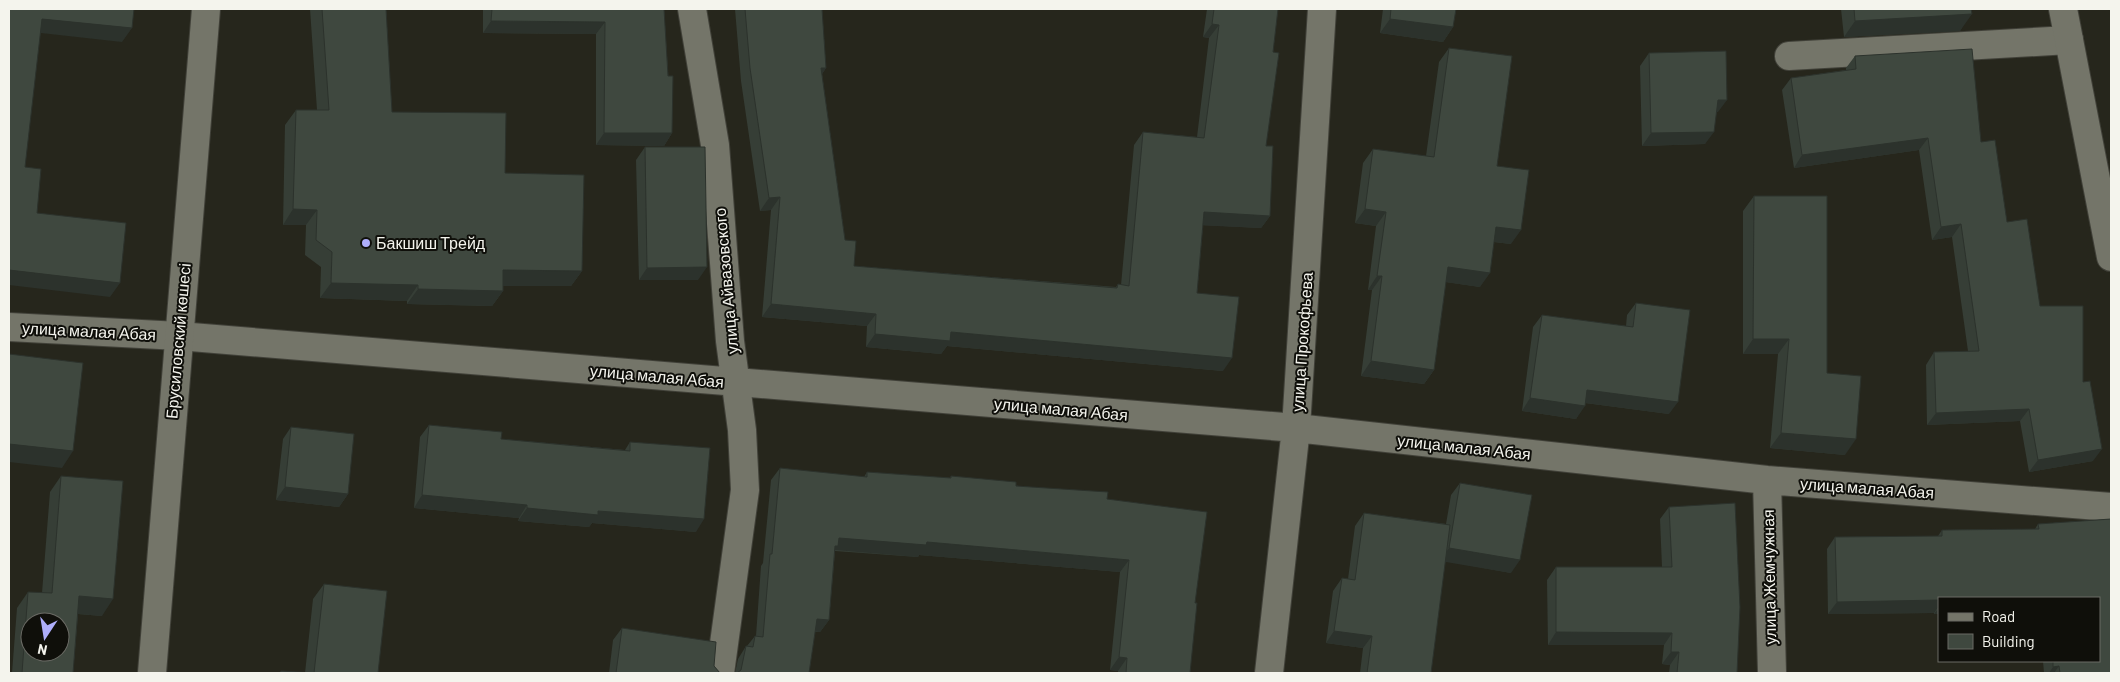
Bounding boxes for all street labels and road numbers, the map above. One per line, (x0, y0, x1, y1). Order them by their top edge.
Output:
street label: улица Айвазовского (710, 207, 741, 355)
street label: Брусиловский көшесі (161, 262, 194, 419)
street label: улица Прокофьева (1287, 271, 1316, 413)
street label: улица малая Абая (22, 318, 157, 343)
street label: улица малая Абая (589, 360, 725, 391)
street label: улица малая Абая (993, 393, 1129, 424)
street label: улица малая Абая (1396, 430, 1532, 463)
street label: улица малая Абая (1799, 473, 1935, 502)
street label: улица Жемчужная (1758, 509, 1779, 645)

